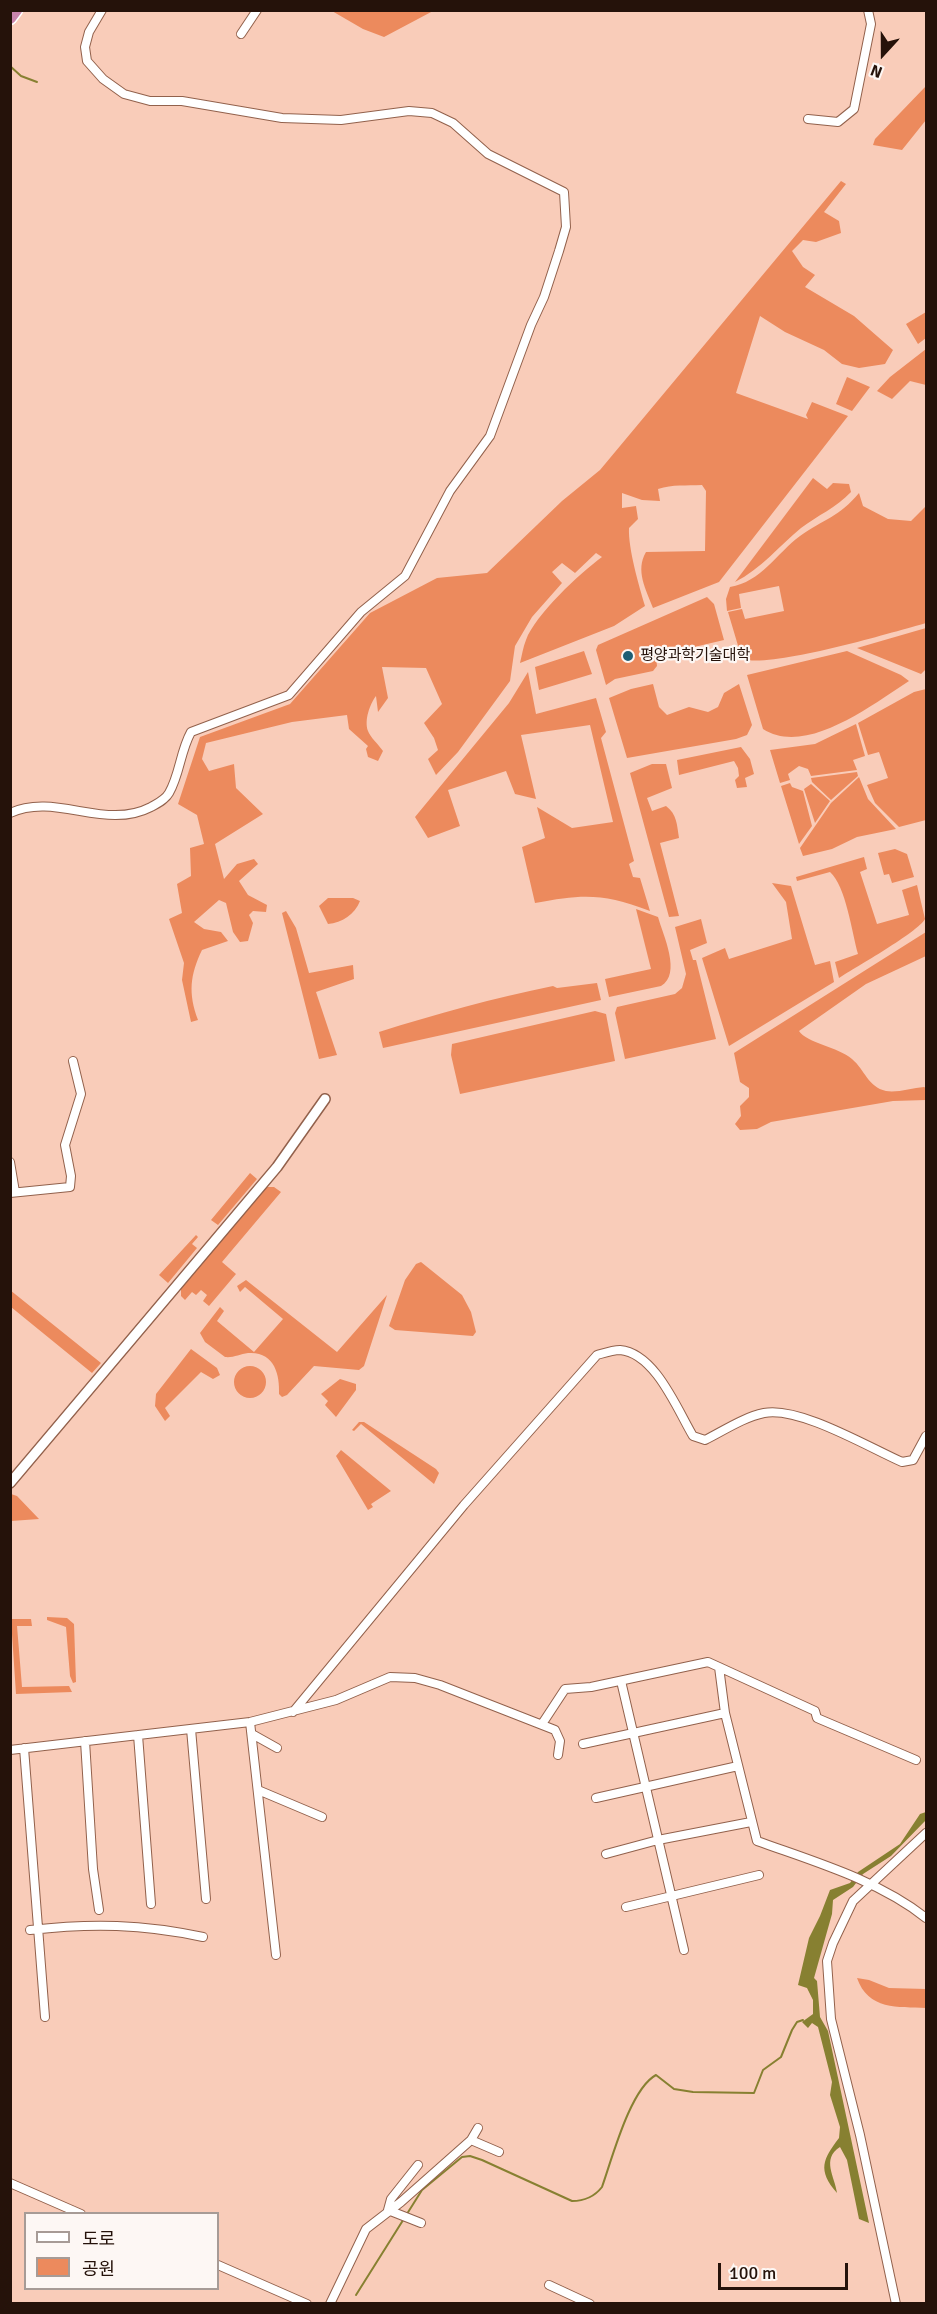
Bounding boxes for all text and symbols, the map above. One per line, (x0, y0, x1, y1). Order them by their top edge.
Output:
north arrow (853, 24, 913, 84)
text: N (868, 59, 885, 82)
place label: 평양과학기술대학 (640, 647, 750, 665)
marker: 평양과학기술대학 (621, 649, 635, 663)
legend (24, 2212, 219, 2290)
text: 도로 (82, 2228, 115, 2250)
scale bar (721, 2251, 852, 2289)
text: 공원 (82, 2258, 115, 2280)
text: 100 m (729, 2262, 776, 2284)

